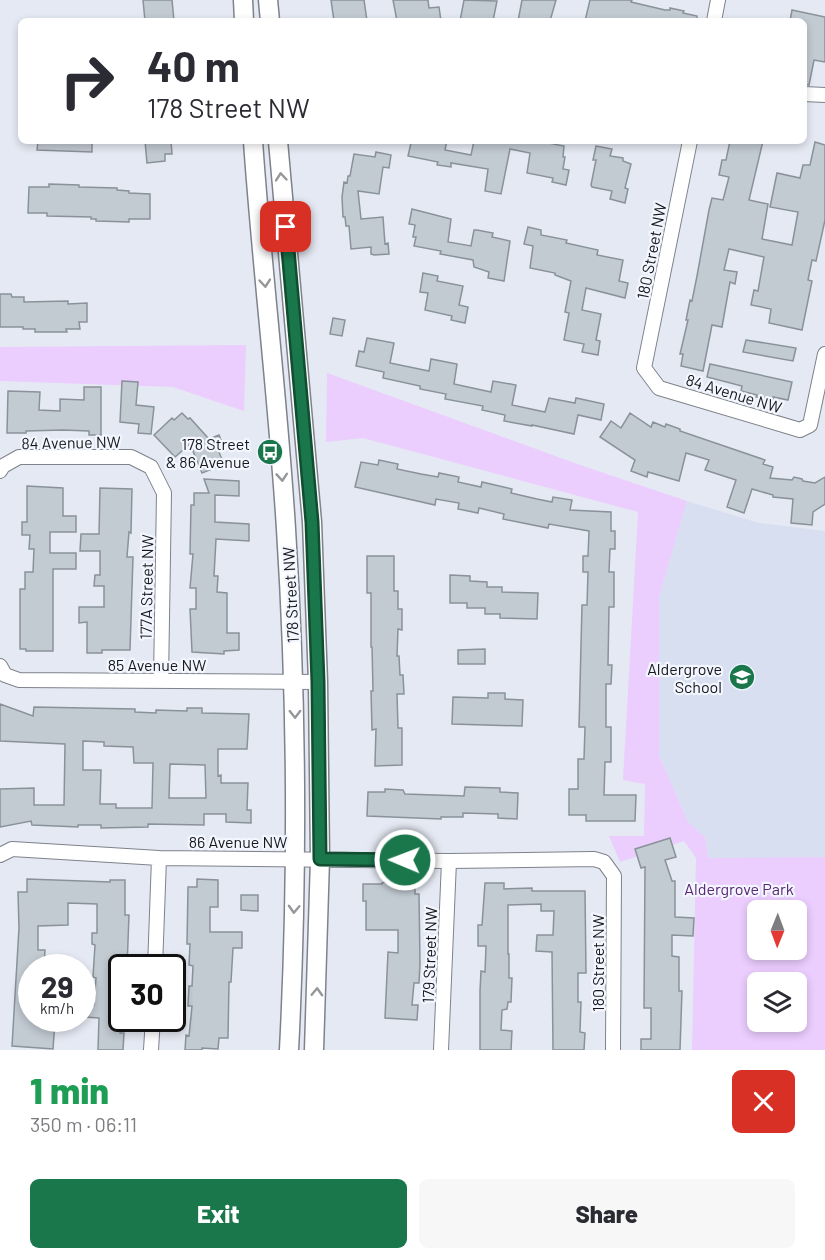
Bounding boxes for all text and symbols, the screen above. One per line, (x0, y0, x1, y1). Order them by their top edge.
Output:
text: 40 m (147, 40, 240, 90)
icon: right (48, 42, 126, 120)
text: 178 Street NW (147, 91, 310, 123)
one-way arrow (275, 173, 288, 182)
pin (260, 201, 311, 252)
street label: 180 Street NW (632, 201, 670, 301)
icon: arrive (269, 210, 302, 243)
one-way arrow (258, 278, 271, 287)
street label: 84 Avenue NW (684, 369, 784, 417)
street label: 84 Avenue NW (21, 432, 121, 452)
place label: 178 Street & 86 Avenue (166, 434, 250, 471)
bus stop icon: 178 Street & 86 Avenue (255, 437, 285, 467)
one-way arrow (275, 473, 288, 482)
street label: 177A Street NW (136, 534, 156, 640)
street label: 178 Street NW (278, 546, 302, 644)
street label: 85 Avenue NW (108, 655, 206, 674)
place label: Aldergrove School (647, 659, 722, 696)
school or university icon: Aldergrove School (727, 662, 757, 692)
one-way arrow (289, 709, 301, 718)
position arrow (373, 828, 437, 892)
street label: 86 Avenue NW (189, 832, 287, 851)
park label: Aldergrove Park (684, 879, 794, 898)
north arrow (747, 900, 807, 960)
map controls (747, 900, 807, 1032)
one-way arrow (288, 904, 300, 913)
street label: 179 Street NW (418, 906, 440, 1004)
street label: 180 Street NW (588, 914, 607, 1012)
speed limit sign: 30 (108, 954, 186, 1032)
text: 29 (41, 968, 73, 1004)
button: layers (747, 972, 807, 1032)
one-way arrow (310, 987, 323, 996)
text: km/h (40, 999, 74, 1017)
text: 1 min (30, 1068, 109, 1111)
button: close (732, 1070, 795, 1133)
text: 350 m · 06:11 (30, 1112, 137, 1136)
button: Exit (30, 1179, 407, 1248)
button: Share (419, 1179, 795, 1248)

